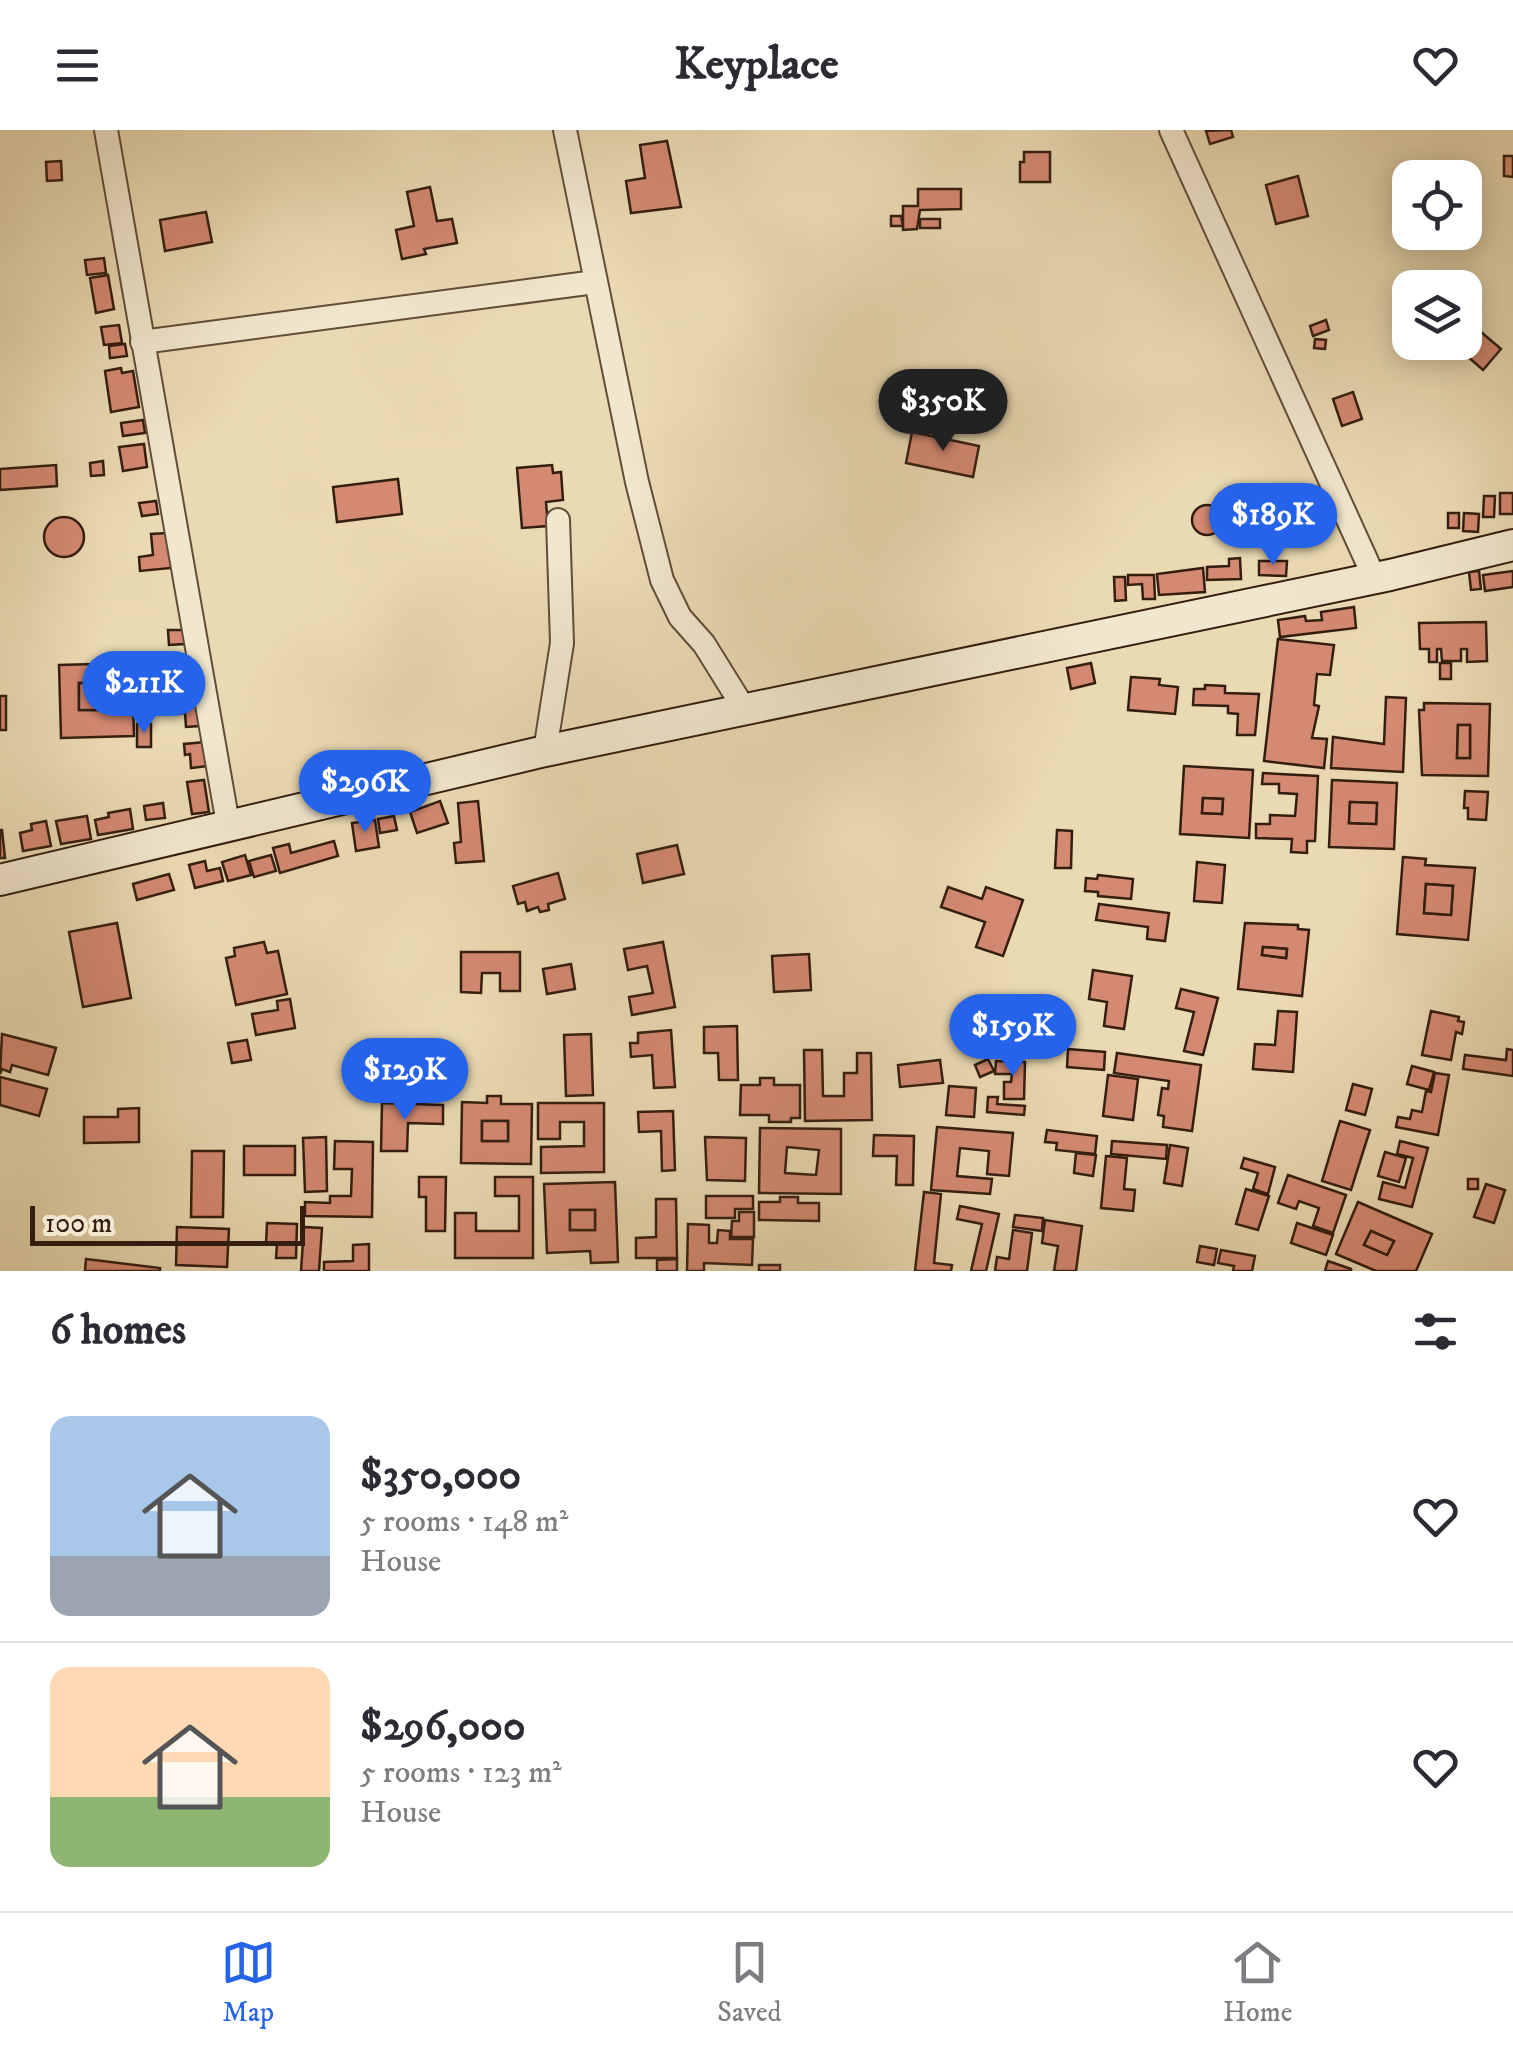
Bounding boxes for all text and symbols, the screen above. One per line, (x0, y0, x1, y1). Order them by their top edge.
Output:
text: Keyplace (674, 37, 839, 93)
icon: menu (50, 38, 105, 93)
icon: heart (1408, 38, 1463, 93)
map controls (1392, 160, 1482, 360)
button: locate (1392, 160, 1482, 250)
button: layers (1392, 270, 1482, 360)
pin: $350K (873, 369, 1013, 454)
text: $350K (901, 381, 986, 421)
pin: $189K (1203, 483, 1343, 568)
text: $189K (1231, 495, 1315, 535)
pin: $211K (74, 651, 214, 736)
text: $211K (104, 663, 184, 703)
pin: $296K (295, 750, 435, 835)
text: $296K (321, 762, 409, 802)
pin: $159K (943, 994, 1083, 1079)
text: $159K (971, 1006, 1055, 1046)
pin: $129K (335, 1038, 475, 1123)
text: $129K (363, 1050, 447, 1090)
scale bar (30, 1201, 305, 1246)
text: 100 m (45, 1206, 112, 1241)
icon: filters (1408, 1304, 1463, 1359)
text: 6 homes (50, 1305, 186, 1357)
text: $350,000 (360, 1450, 521, 1502)
icon: home (130, 1456, 250, 1576)
icon: heart (1408, 1489, 1463, 1544)
text: 5 rooms · 148 m² (360, 1502, 568, 1542)
text: House (360, 1542, 441, 1582)
text: $296,000 (360, 1701, 525, 1753)
icon: home (130, 1707, 250, 1827)
icon: heart (1408, 1740, 1463, 1795)
text: 5 rooms · 123 m² (360, 1753, 562, 1793)
text: House (360, 1793, 441, 1833)
tab: Map (221, 1935, 276, 2030)
tab: Saved (717, 1935, 782, 2030)
tab: Home (1223, 1935, 1292, 2030)

